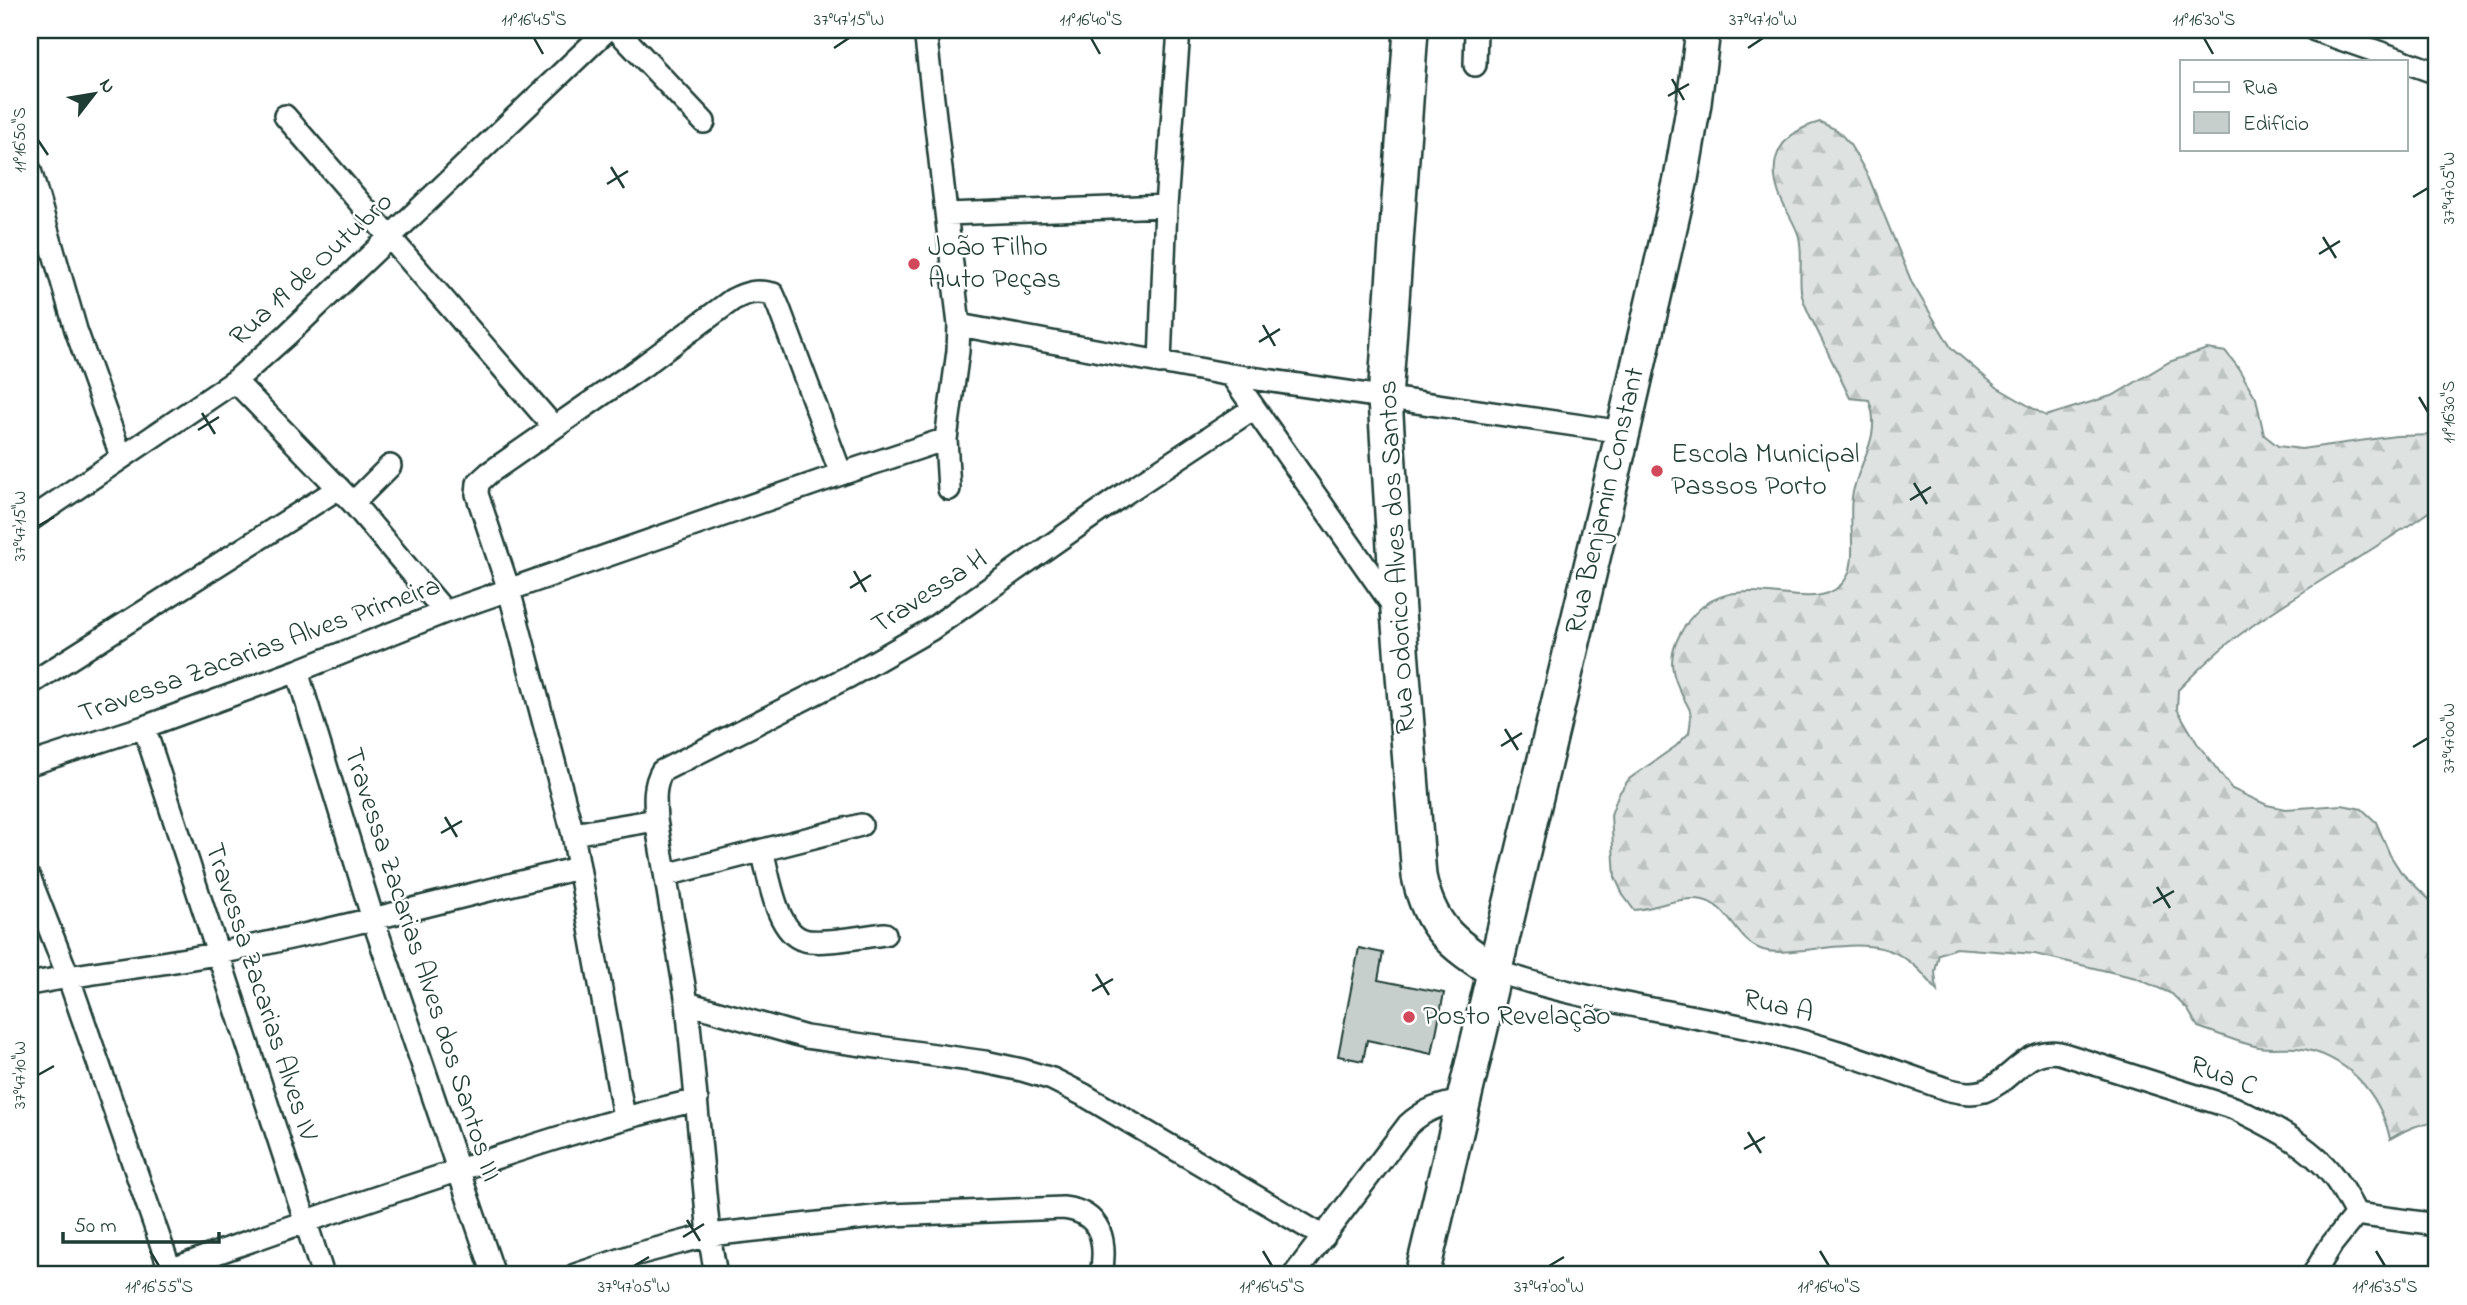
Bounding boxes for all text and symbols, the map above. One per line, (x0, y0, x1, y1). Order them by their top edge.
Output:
text: 11°16'45"S (501, 8, 567, 34)
text: 37°47'15"W (814, 8, 884, 34)
text: 11°16'40"S (1060, 8, 1122, 34)
text: 37°47'10"W (1729, 8, 1797, 34)
text: 11°16'30"S (2173, 8, 2235, 34)
north arrow (60, 60, 130, 130)
legend (2180, 60, 2408, 150)
text: N (92, 74, 121, 99)
text: Rua (2243, 74, 2278, 104)
text: 11°16'50"S (8, 107, 34, 173)
text: Edifício (2243, 110, 2309, 140)
text: 37°47'05"W (2437, 152, 2463, 224)
street label: Rua 19 de Outubro (221, 183, 403, 357)
place label: João Filho Auto Peças (928, 228, 1061, 301)
marker: João Filho Auto Peças (906, 256, 922, 272)
street label: Rua Benjamin Constant (1555, 364, 1657, 638)
street label: Rua Odorico Alves dos Santos (1368, 379, 1428, 735)
text: 11°16'30"S (2437, 381, 2463, 443)
place label: Escola Municipal Passos Porto (1671, 435, 1860, 508)
marker: Escola Municipal Passos Porto (1649, 463, 1665, 479)
text: 37°47'15"W (8, 491, 34, 561)
street label: Travessa H (864, 540, 996, 646)
street label: Travessa Zacarias Alves Primeira (73, 566, 447, 736)
text: 37°47'00"W (2437, 703, 2463, 773)
street label: Travessa Zacarias Alves dos Santos III (331, 743, 511, 1187)
street label: Travessa Zacarias Alves IV (193, 838, 328, 1147)
street label: Rua A (1739, 979, 1817, 1035)
place label: Posto Revelação (1423, 997, 1611, 1038)
marker: Posto Revelação (1401, 1009, 1417, 1025)
text: 37°47'10"W (8, 1041, 34, 1109)
street label: Rua C (2184, 1046, 2262, 1108)
scale bar (63, 1200, 219, 1244)
text: 50 m (74, 1212, 117, 1242)
text: 11°16'55"S (125, 1275, 193, 1301)
text: 37°47'05"W (598, 1275, 670, 1301)
text: 11°16'45"S (1239, 1275, 1305, 1301)
text: 37°47'00"W (1514, 1275, 1584, 1301)
text: 11°16'40"S (1798, 1275, 1860, 1301)
text: 11°16'35"S (2352, 1275, 2418, 1301)

